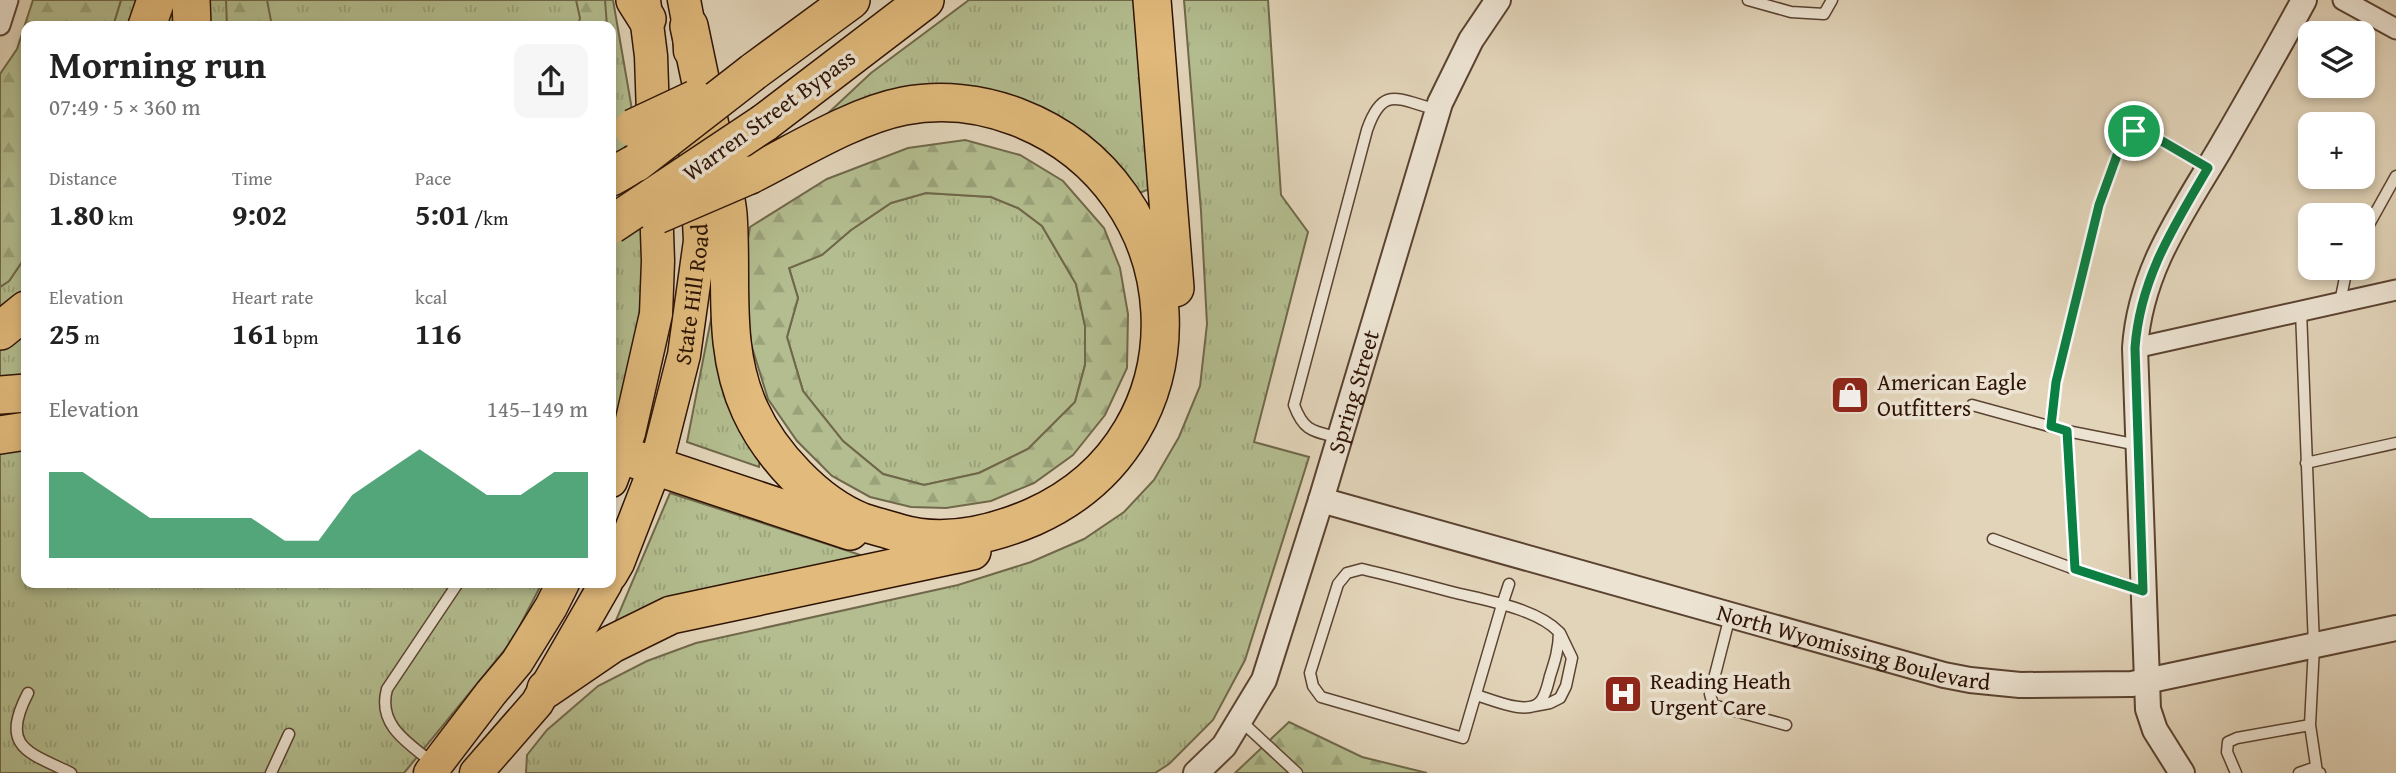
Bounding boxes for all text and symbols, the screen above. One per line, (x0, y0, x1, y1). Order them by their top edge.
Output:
map controls (2298, 21, 2375, 280)
button: layers (2298, 21, 2375, 98)
text: Morning run (49, 36, 266, 92)
street label: Warren Street Bypass (676, 41, 862, 189)
button: share (514, 44, 588, 118)
text: 07:49 · 5 × 360 m (49, 90, 201, 123)
pin (2104, 101, 2164, 161)
icon: arrive (2115, 112, 2153, 150)
button: + (2298, 112, 2375, 189)
text: Distance (49, 164, 117, 192)
text: Time (232, 164, 272, 192)
text: Pace (415, 164, 452, 192)
text: 1.80 (49, 192, 104, 236)
text: 9:02 (232, 192, 287, 236)
text: 5:01 (415, 192, 470, 236)
button: − (2298, 203, 2375, 280)
text: km (104, 204, 133, 232)
text: /km (470, 204, 508, 232)
street label: State Hill Road (665, 222, 717, 368)
text: Elevation (49, 283, 123, 311)
text: Heart rate (232, 283, 313, 311)
text: kcal (415, 283, 447, 311)
text: 25 (49, 311, 80, 355)
text: 161 (232, 311, 279, 355)
text: 116 (415, 311, 462, 355)
text: m (80, 323, 100, 351)
text: bpm (279, 323, 318, 351)
street label: Spring Street (1319, 326, 1387, 457)
place label: American Eagle Outfitters (1877, 365, 2027, 424)
shop icon: American Eagle Outfitters (1829, 374, 1871, 416)
text: Elevation (49, 392, 139, 425)
text: 145–149 m (487, 392, 588, 425)
street label: North Wyomissing Boulevard (1713, 595, 1993, 698)
place label: Reading Heath Urgent Care (1650, 664, 1791, 723)
hospital icon: Reading Heath Urgent Care (1602, 673, 1644, 715)

